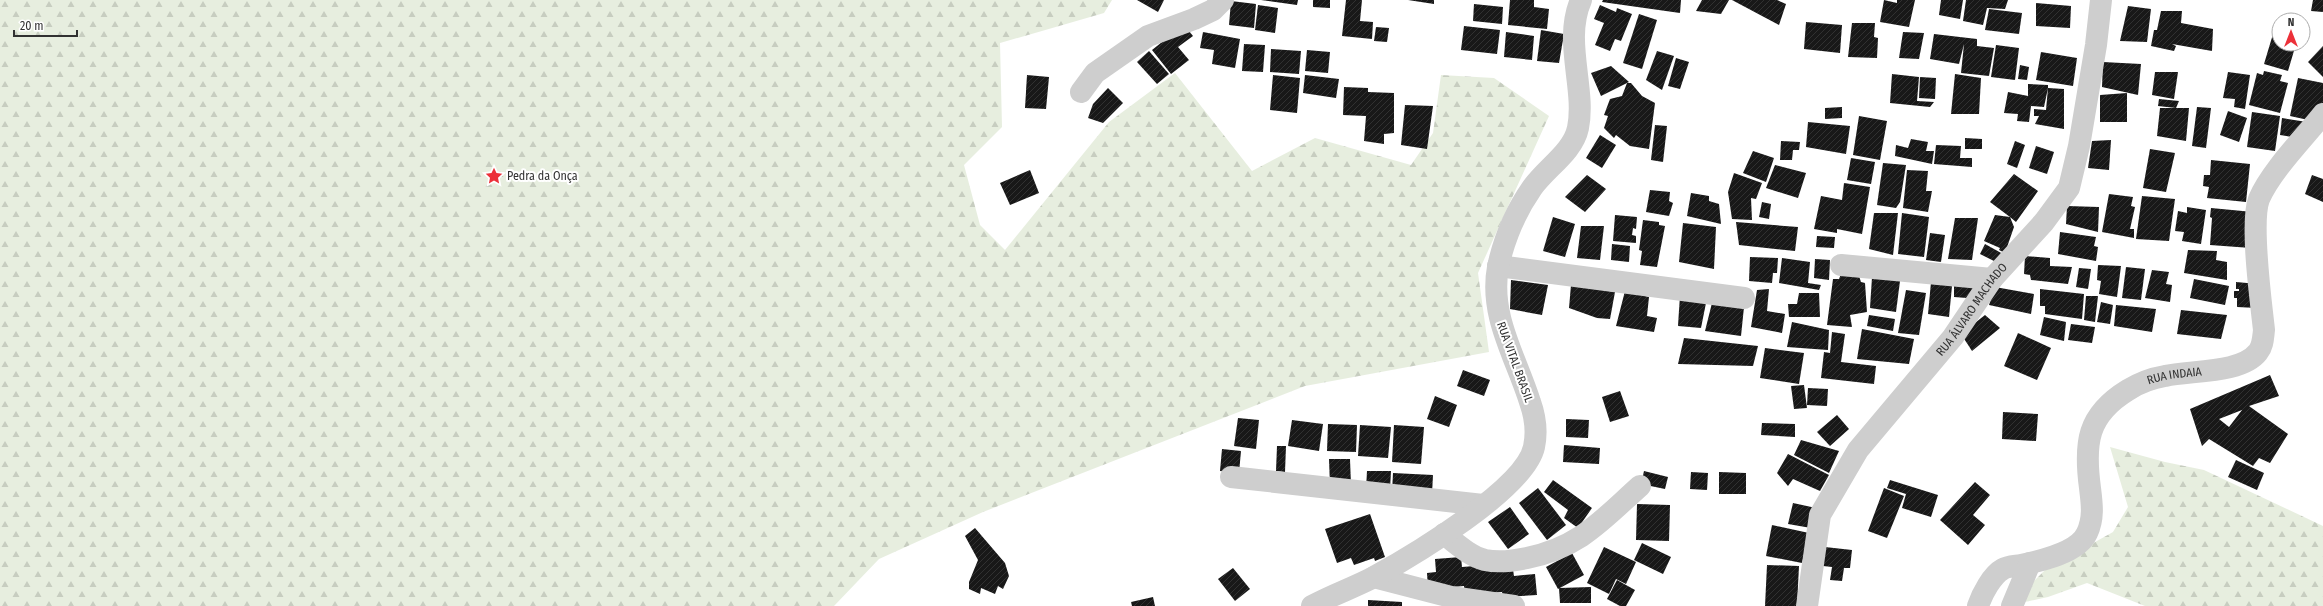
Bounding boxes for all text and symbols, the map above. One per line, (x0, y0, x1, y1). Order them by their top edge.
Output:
scale bar (14, 12, 77, 38)
north arrow (2271, 12, 2311, 52)
text: N (2288, 16, 2294, 29)
text: 20 m (20, 19, 44, 33)
place icon: Pedra da Onça (484, 166, 504, 186)
place label: Pedra da Onça (507, 169, 578, 183)
street label: RUA ÁLVARO MACHADO (1933, 260, 2010, 359)
street label: RUA VITAL BRASIL (1494, 320, 1536, 405)
street label: RUA INDAIA (2145, 364, 2203, 387)

